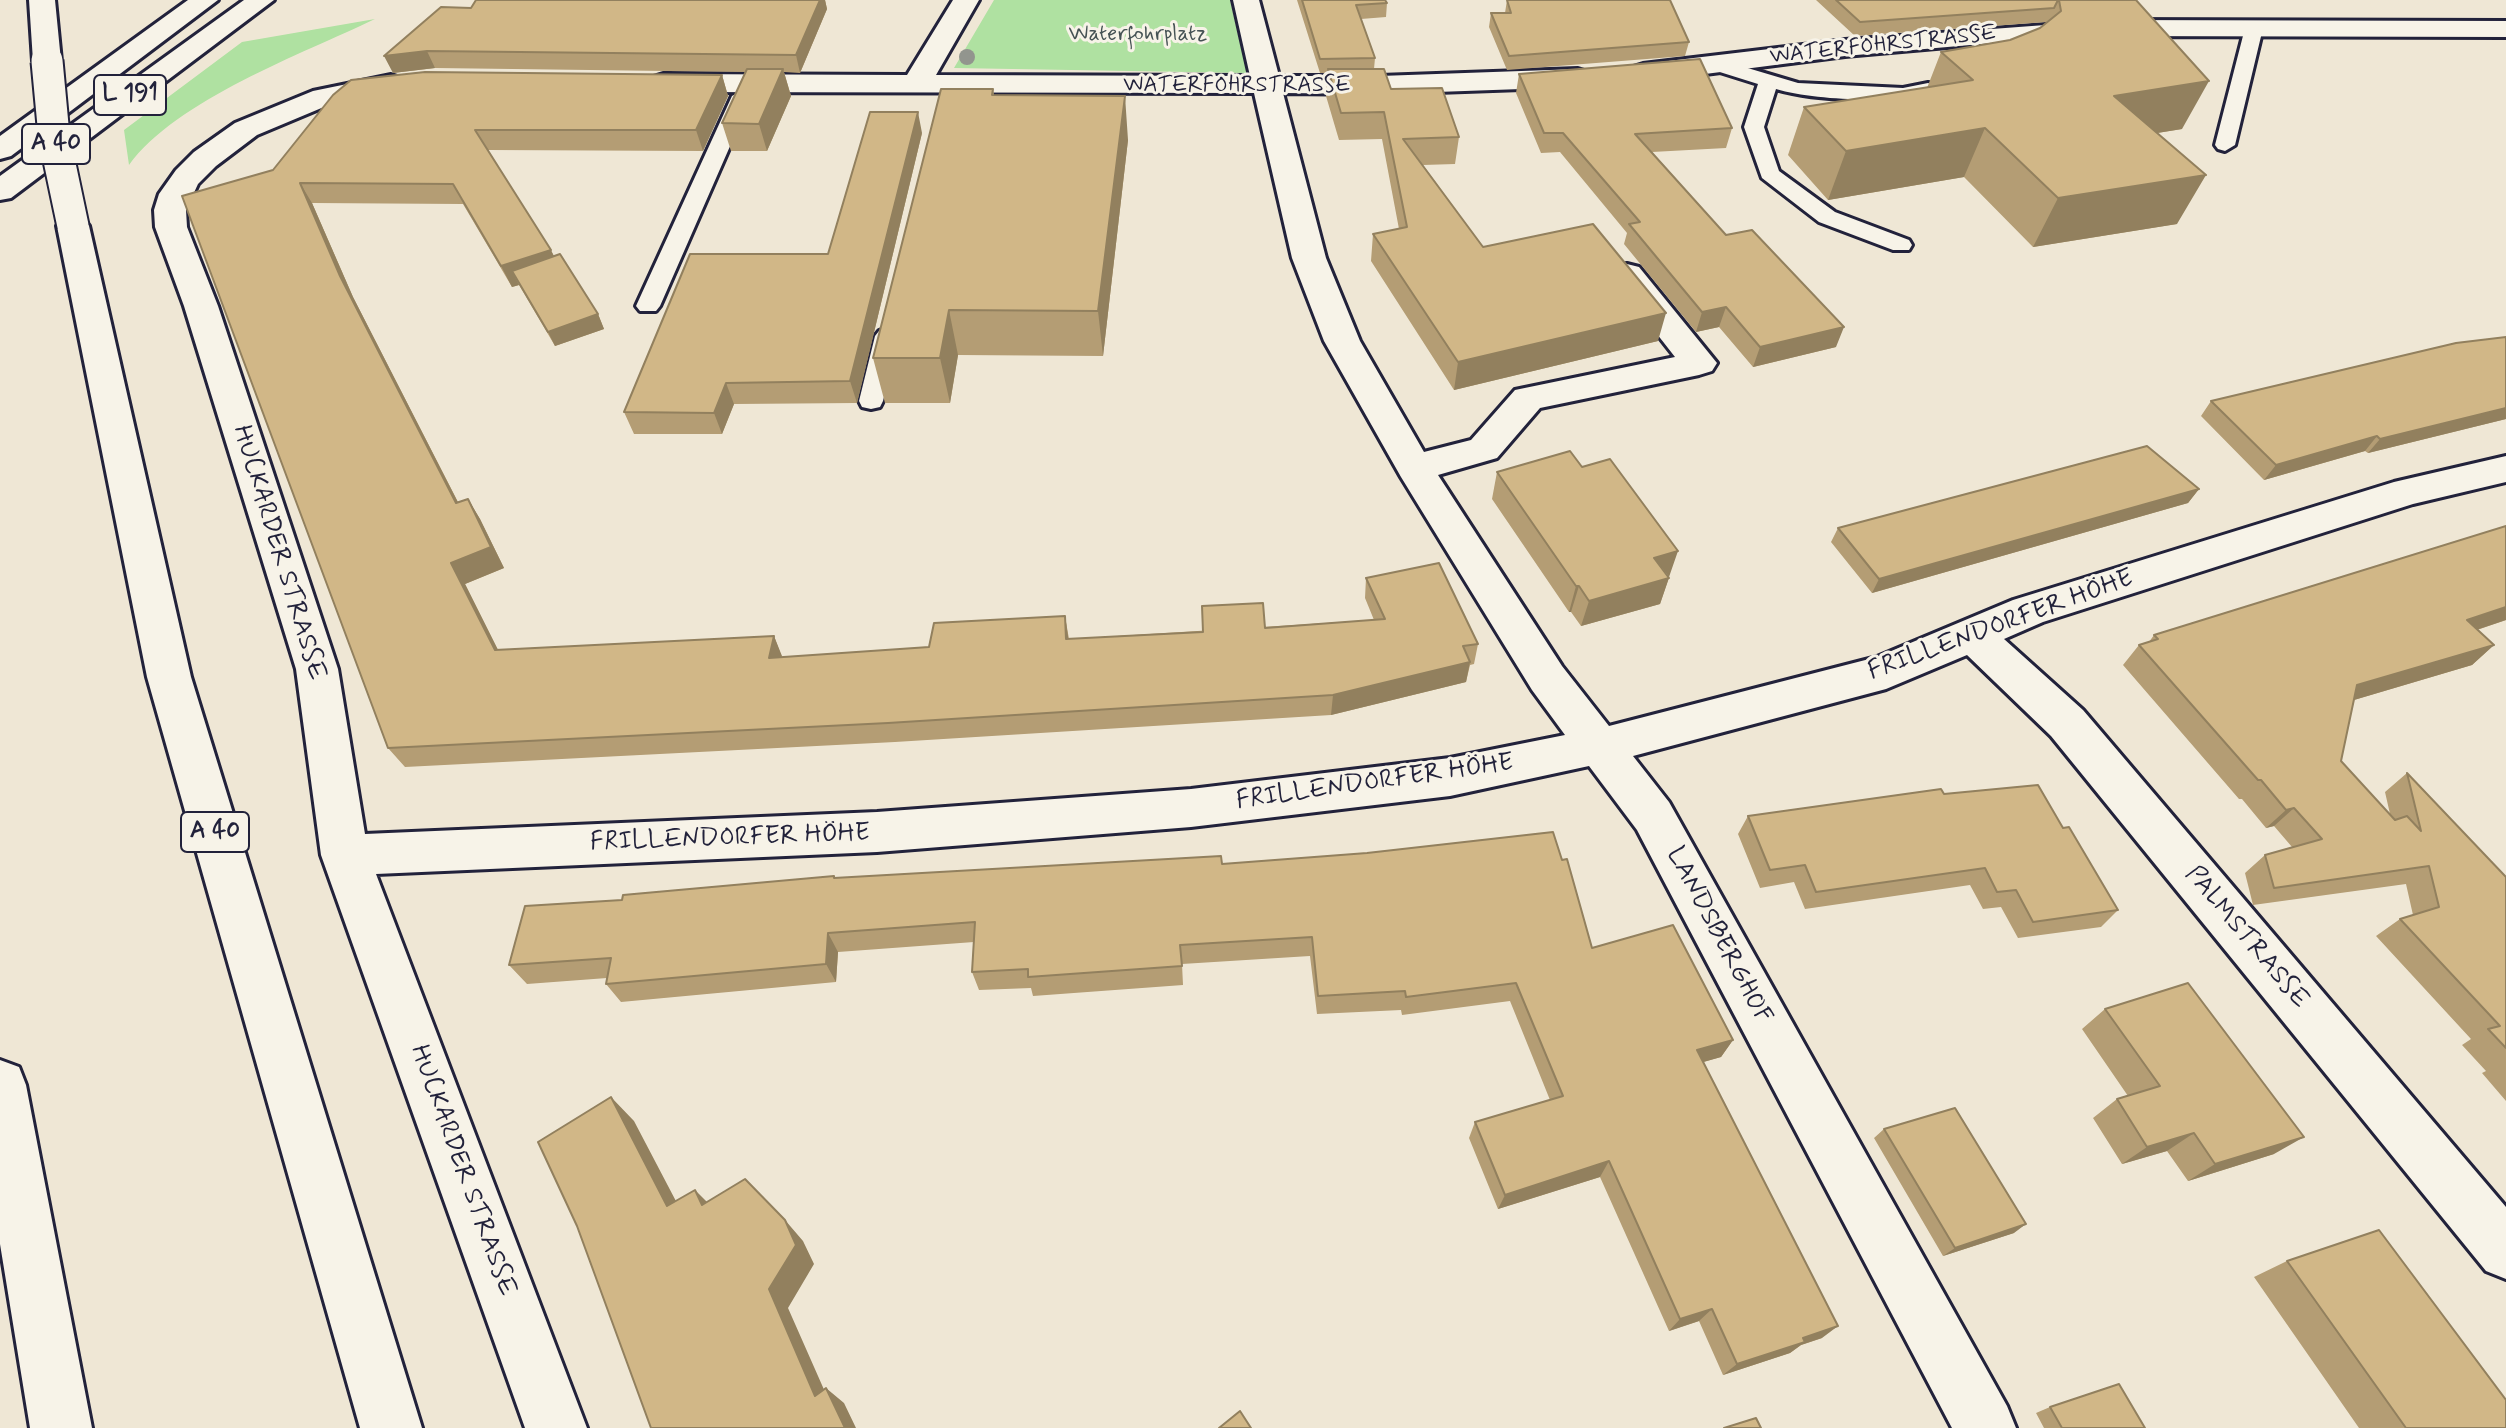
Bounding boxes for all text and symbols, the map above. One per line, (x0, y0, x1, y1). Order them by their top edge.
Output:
street label: WATERFOHRSTRASSE (1769, 21, 1997, 71)
park label: Waterfohrplatz (1069, 22, 1207, 48)
street label: WATERFOHRSTRASSE (1123, 73, 1351, 99)
road number: L 191 (94, 75, 166, 115)
road number: A 40 (22, 124, 90, 164)
street label: HUCKARDER STRASSE (224, 422, 332, 684)
street label: FRILLENDORFER HÖHE (1864, 563, 2138, 689)
street label: FRILLENDORFER HÖHE (1234, 748, 1516, 818)
road number: A 40 (181, 812, 249, 852)
street label: FRILLENDORFER HÖHE (590, 819, 870, 859)
street label: LANDSBERGHOF (1658, 842, 1778, 1030)
street label: PALMSTRASSE (2177, 860, 2315, 1016)
street label: HUCKARDER STRASSE (402, 1041, 522, 1301)

